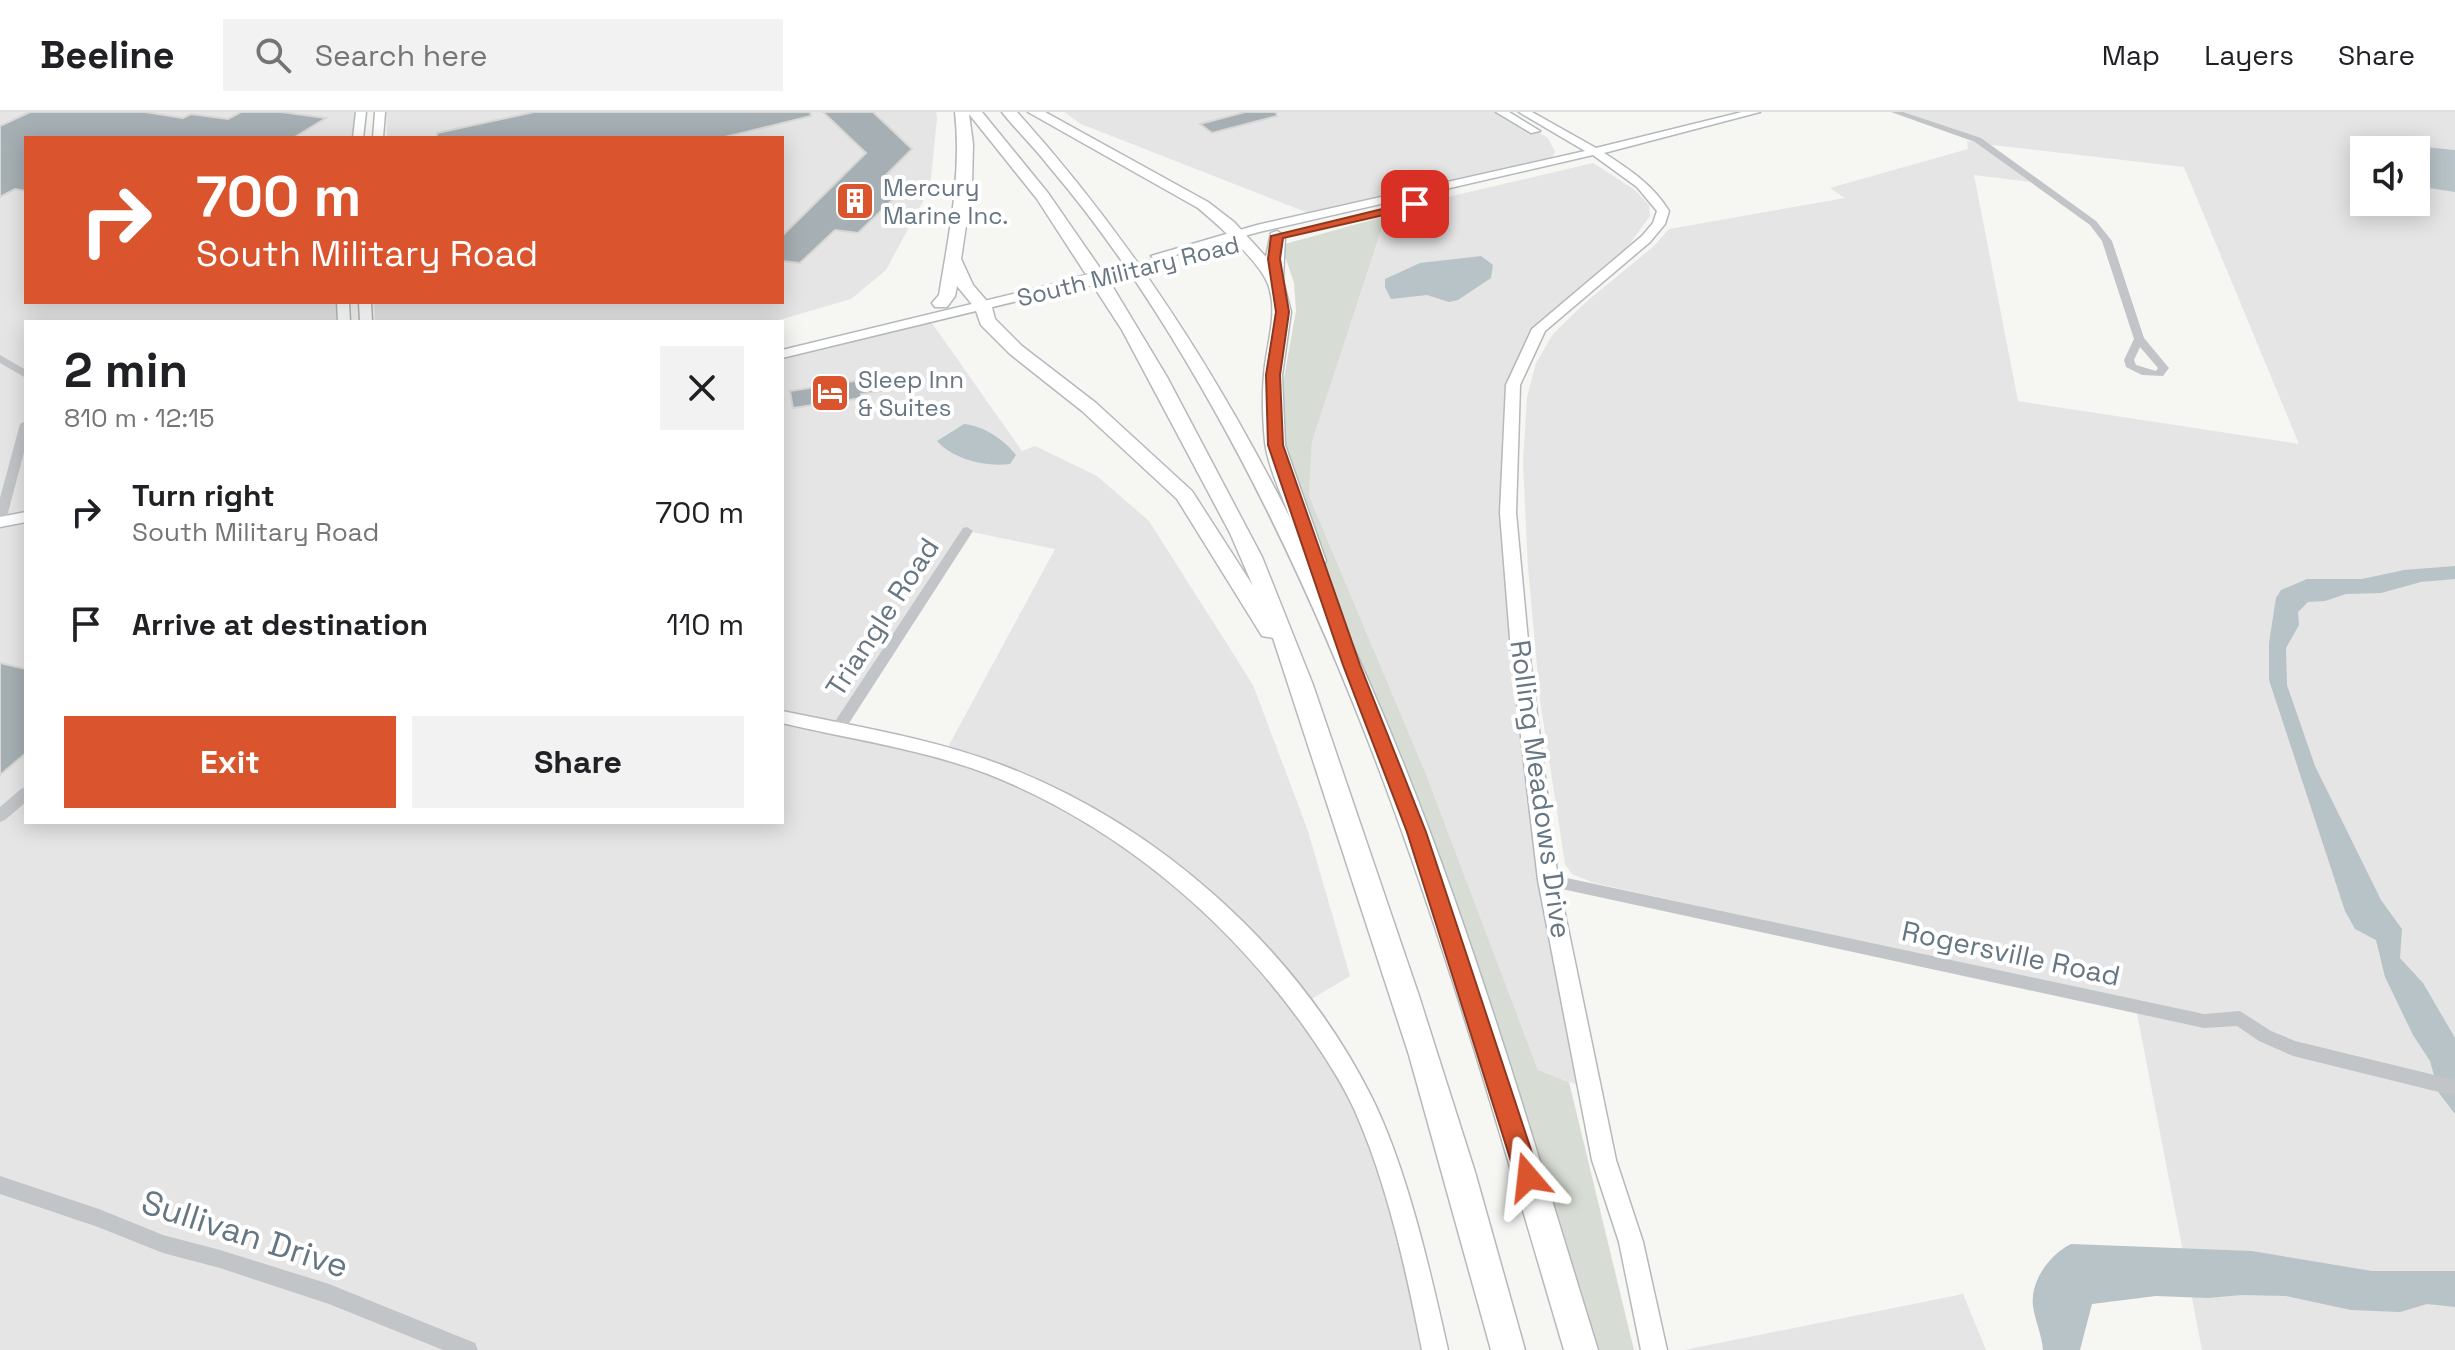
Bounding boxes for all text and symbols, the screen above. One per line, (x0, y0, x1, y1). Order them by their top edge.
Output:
search box (223, 19, 783, 91)
text: Beeline (40, 31, 175, 79)
icon: search (251, 33, 295, 77)
text: Search here (315, 36, 488, 75)
text: Map (2102, 37, 2160, 73)
text: Layers (2204, 37, 2294, 73)
text: Share (2338, 37, 2415, 73)
map controls (2350, 136, 2430, 216)
button: sound (2350, 136, 2430, 216)
text: 700 m (196, 161, 361, 232)
icon: right (64, 168, 168, 272)
pin (1381, 170, 1449, 238)
place label: Mercury Marine Inc. (883, 172, 1008, 231)
building icon: Mercury Marine Inc. (834, 180, 876, 222)
icon: arrive (1393, 182, 1437, 226)
street label: South Military Road (1014, 228, 1242, 314)
text: South Military Road (196, 231, 538, 277)
text: 2 min (64, 340, 188, 401)
button: close (660, 346, 744, 430)
place label: Sleep Inn & Suites (858, 364, 964, 423)
hotel icon: Sleep Inn & Suites (809, 372, 851, 414)
text: 810 m · 12:15 (64, 401, 215, 435)
text: Turn right (132, 476, 275, 515)
icon: right (64, 490, 108, 534)
text: 700 m (655, 493, 744, 532)
text: South Military Road (132, 515, 379, 549)
street label: Triangle Road (817, 531, 947, 703)
icon: arrive (64, 602, 108, 646)
text: Arrive at destination (132, 605, 428, 644)
text: 110 m (666, 605, 744, 644)
street label: Rolling Meadows Drive (1502, 638, 1580, 940)
button: Exit (64, 716, 396, 808)
button: Share (412, 716, 744, 808)
street label: Rogersville Road (1899, 912, 2123, 994)
position arrow (1486, 1135, 1570, 1219)
street label: Sullivan Drive (136, 1180, 354, 1288)

